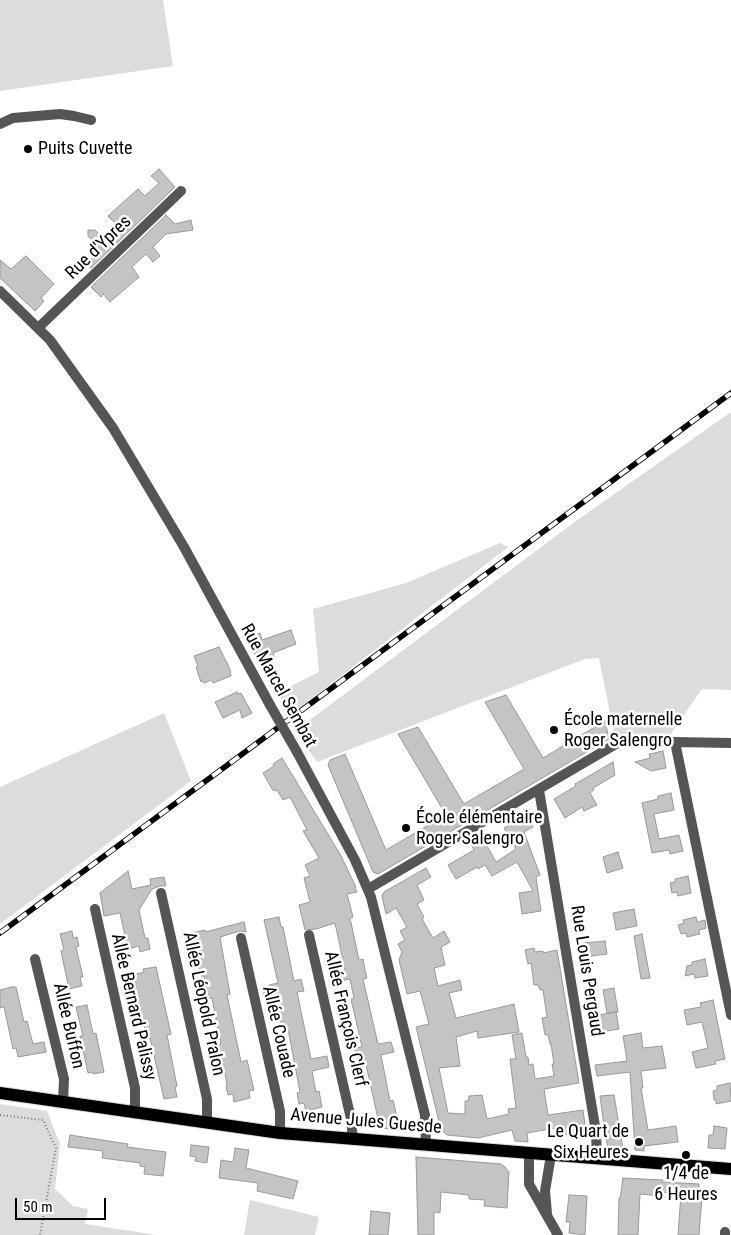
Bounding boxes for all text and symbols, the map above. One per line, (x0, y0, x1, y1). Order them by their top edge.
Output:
place label: Puits Cuvette (38, 138, 132, 160)
marker: Puits Cuvette (22, 143, 34, 155)
street label: Rue d'Ypres (62, 211, 136, 285)
street label: Rue Marcel Sembat (235, 621, 321, 751)
place label: École maternelle Roger Salengro (564, 709, 682, 752)
marker: École maternelle Roger Salengro (548, 724, 560, 736)
place label: École élémentaire Roger Salengro (416, 807, 542, 850)
marker: École élémentaire Roger Salengro (400, 822, 412, 834)
street label: Rue Louis Pergaud (565, 904, 607, 1038)
street label: Allée Léopold Pralon (177, 930, 229, 1078)
street label: Allée Bernard Palissy (106, 932, 160, 1082)
street label: Allée François Clerf (319, 949, 371, 1089)
street label: Allée Buffon (48, 981, 88, 1071)
street label: Allée Couade (257, 984, 299, 1080)
street label: Avenue Jules Guesde (290, 1105, 442, 1139)
place label: Le Quart de Six Heures (547, 1121, 629, 1164)
marker: Le Quart de Six Heures (633, 1136, 645, 1148)
marker: 1/4 de 6 Heures (680, 1149, 692, 1161)
place label: 1/4 de 6 Heures (654, 1163, 718, 1206)
scale bar (18, 1188, 109, 1220)
text: 50 m (23, 1198, 53, 1216)

